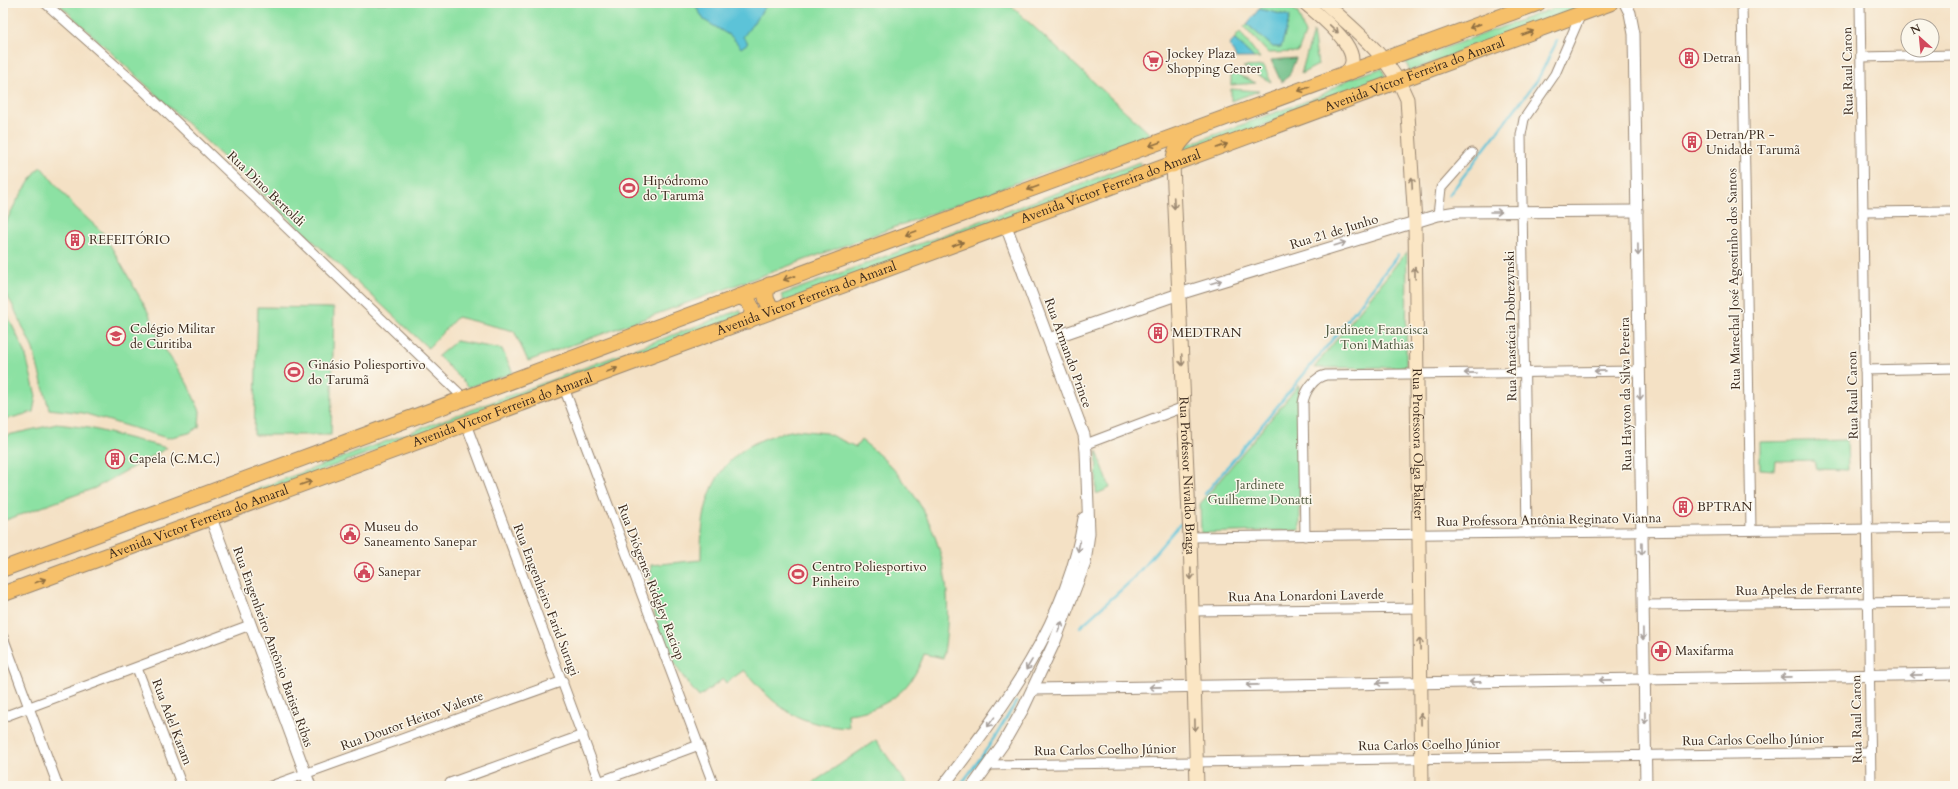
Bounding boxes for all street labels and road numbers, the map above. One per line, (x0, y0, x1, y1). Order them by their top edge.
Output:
street label: Rua Raul Caron (1838, 26, 1858, 115)
street label: Avenida Victor Ferreira do Amaral (1322, 33, 1508, 116)
street label: Avenida Victor Ferreira do Amaral (1018, 145, 1204, 228)
street label: Rua Dino Bertoldi (223, 147, 309, 231)
street label: Rua Marechal José Agostinho dos Santos (1723, 168, 1745, 390)
street label: Rua 21 de Junho (1288, 210, 1380, 254)
street label: Rua Anastácia Dobrezynski (1501, 250, 1521, 401)
street label: Avenida Victor Ferreira do Amaral (714, 257, 900, 340)
street label: Rua Armando Prince (1040, 295, 1096, 411)
street label: Rua Hayton da Silva Pereira (1616, 316, 1636, 471)
street label: Rua Raul Caron (1843, 350, 1863, 439)
street label: Rua Professora Olga Balster (1408, 368, 1428, 521)
street label: Avenida Victor Ferreira do Amaral (410, 369, 596, 452)
street label: Rua Professor Nivaldo Braga (1175, 396, 1200, 555)
street label: Avenida Victor Ferreira do Amaral (106, 481, 291, 564)
street label: Rua Diógenes Ridgley Raciop (613, 502, 689, 663)
street label: Rua Professora Antônia Reginato Vianna (1436, 509, 1662, 531)
street label: Rua Engenheiro Farid Surugi (509, 521, 583, 679)
street label: Rua Engenheiro Antônio Batista Ribas (228, 544, 318, 750)
street label: Rua Apeles de Ferrante (1736, 580, 1862, 600)
street label: Rua Ana Lonardoni Laverde (1228, 586, 1384, 606)
street label: Rua Raul Caron (1847, 674, 1867, 763)
street label: Rua Adel Karam (147, 676, 197, 768)
street label: Rua Doutor Heitor Valente (338, 687, 486, 755)
street label: Rua Carlos Coelho Júnior (1682, 730, 1824, 750)
street label: Rua Carlos Coelho Júnior (1358, 735, 1500, 755)
street label: Rua Carlos Coelho Júnior (1034, 740, 1176, 760)

